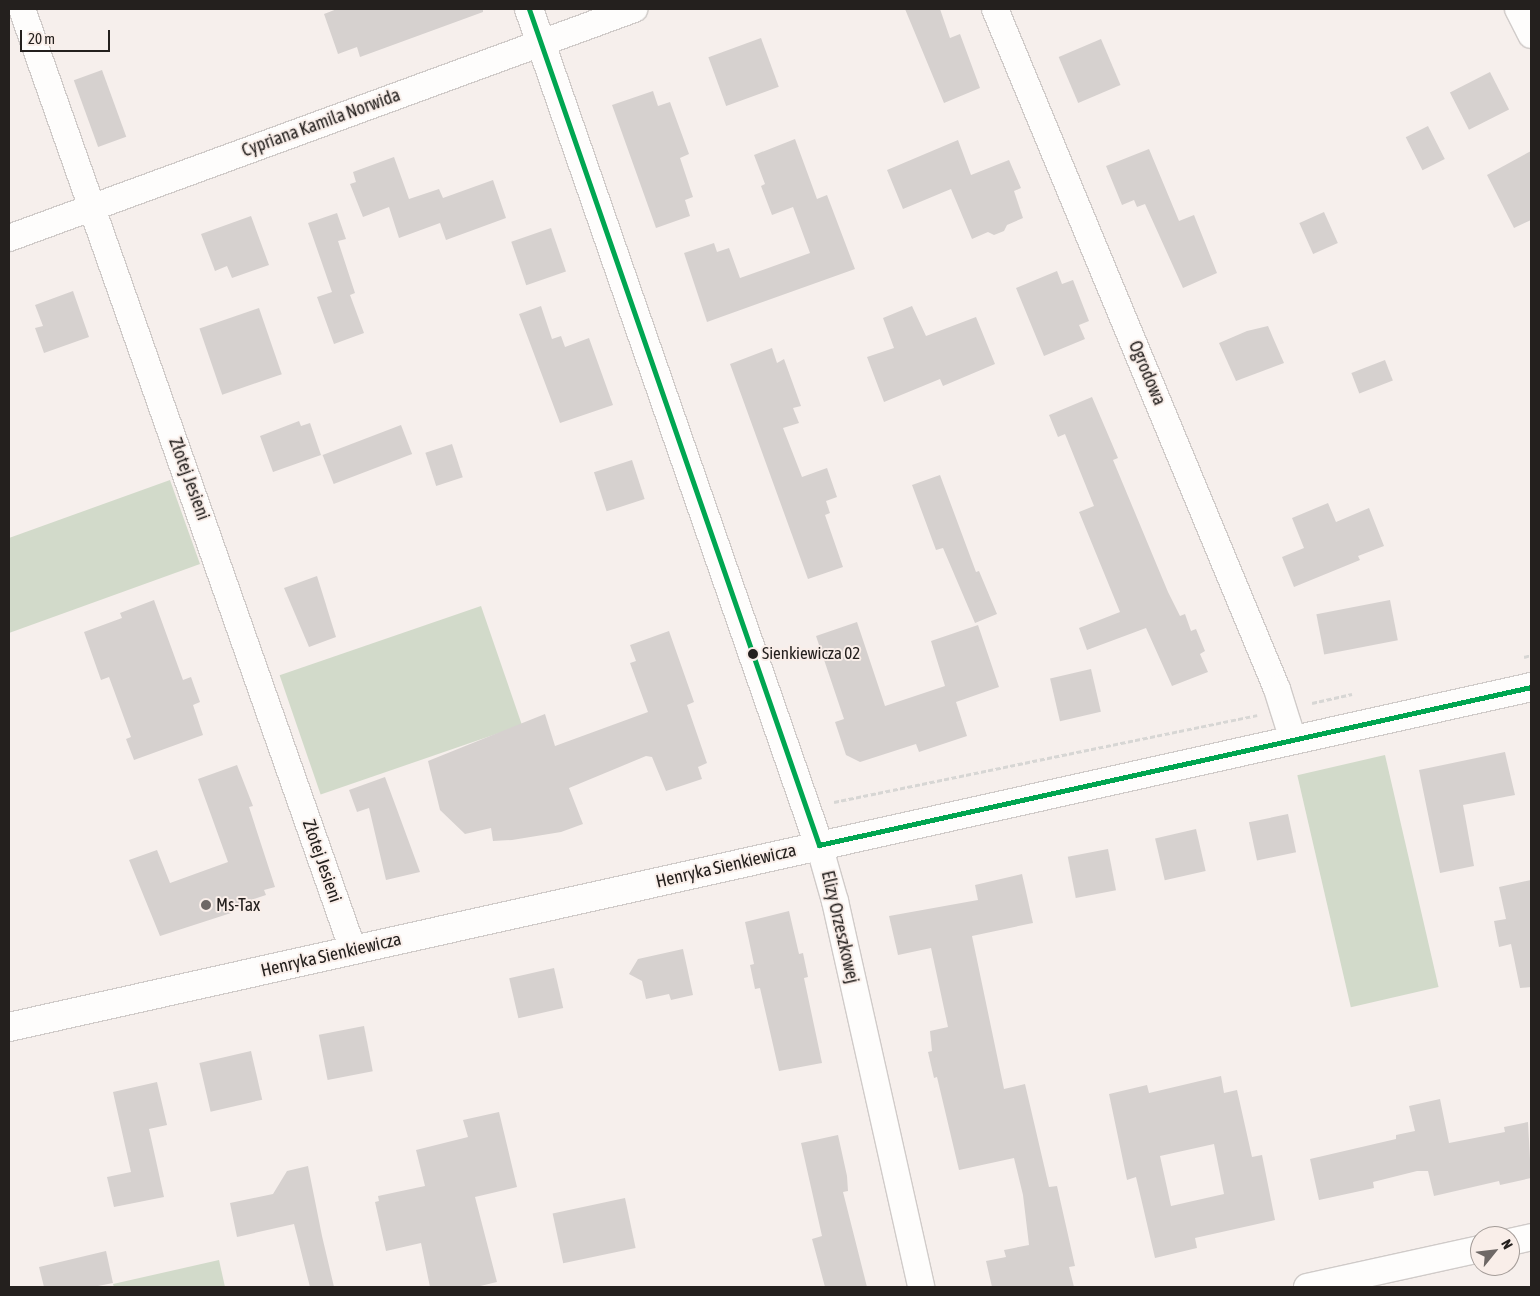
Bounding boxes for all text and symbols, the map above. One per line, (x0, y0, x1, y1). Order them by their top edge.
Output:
scale bar (22, 20, 112, 52)
text: 20 m (28, 30, 55, 47)
street label: Cypriana Kamila Norwida (239, 84, 403, 162)
street label: Ogrodowa (1124, 338, 1170, 408)
street label: Złotej Jesieni (164, 435, 214, 523)
place label: Sienkiewicza 02 (762, 644, 860, 664)
marker: Sienkiewicza 02 (748, 649, 758, 659)
street label: Złotej Jesieni (298, 817, 346, 905)
street label: Henryka Sienkiewicza (654, 839, 798, 893)
street label: Elizy Orzeszkowej (817, 869, 863, 985)
place label: Ms-Tax (216, 894, 260, 916)
marker: Ms-Tax (200, 899, 212, 911)
street label: Henryka Sienkiewicza (259, 928, 403, 982)
north arrow (1470, 1226, 1520, 1276)
text: N (1498, 1237, 1516, 1252)

